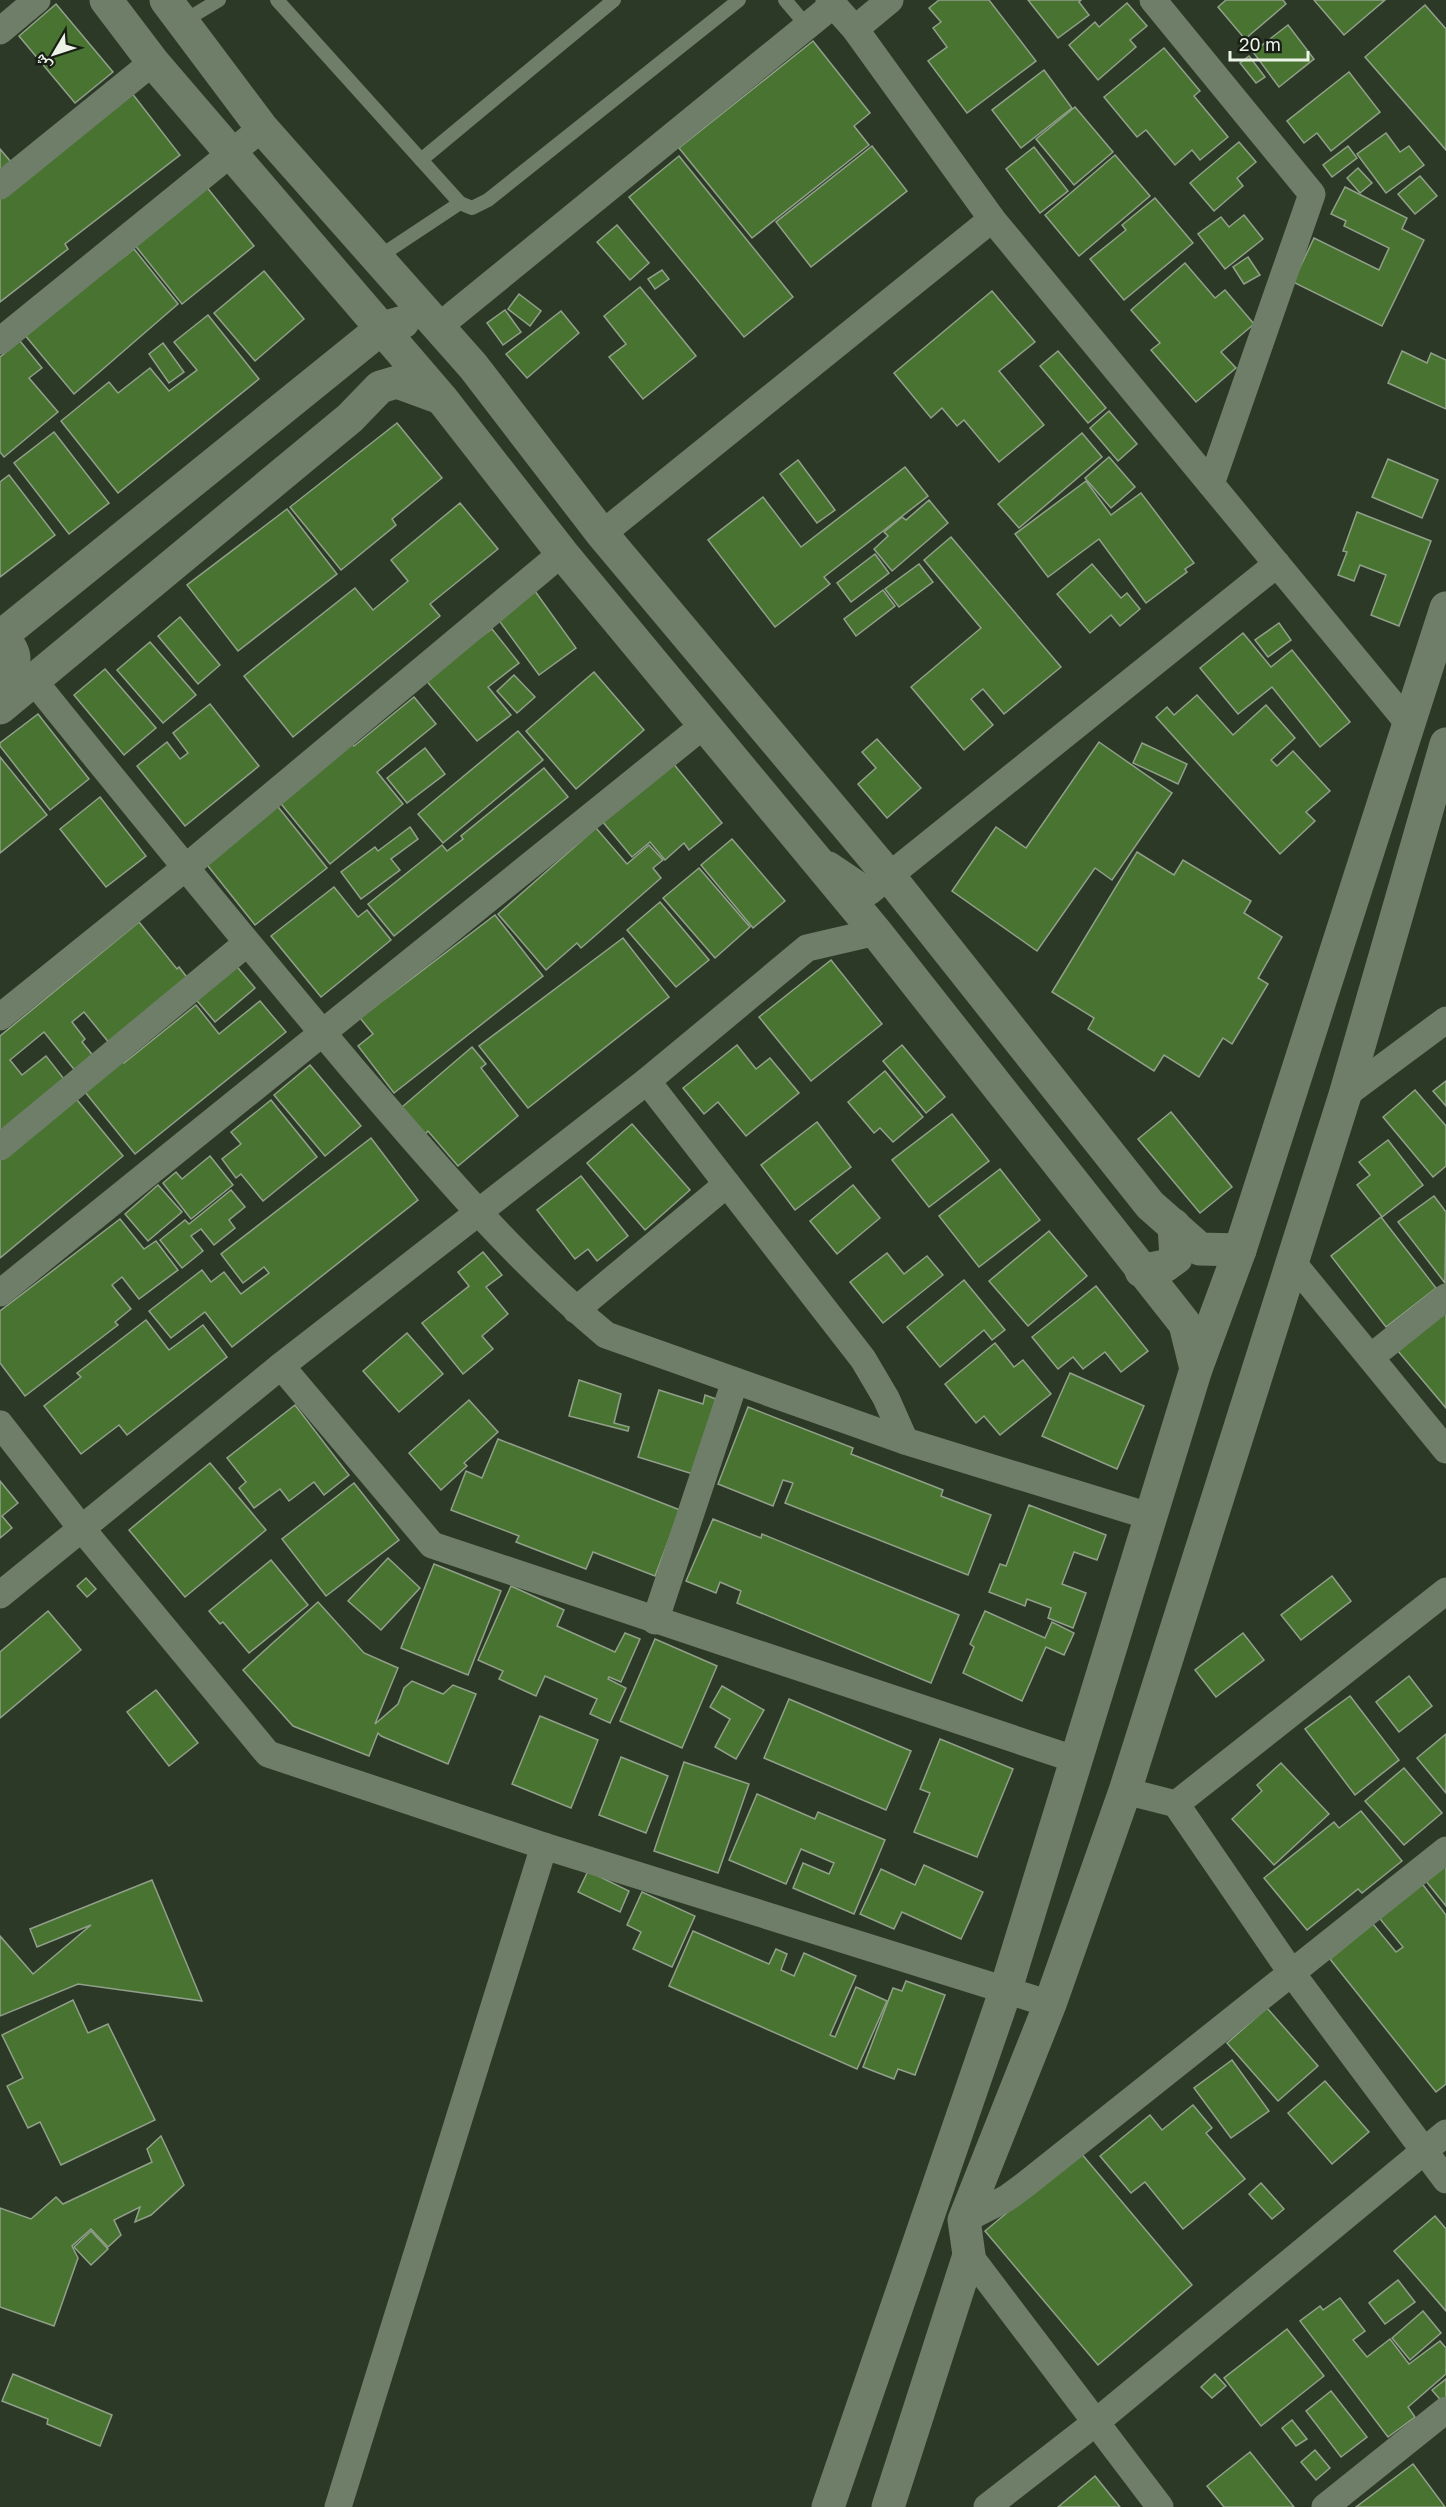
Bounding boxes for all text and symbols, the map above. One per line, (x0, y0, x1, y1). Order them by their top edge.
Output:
north arrow (24, 24, 84, 84)
scale bar (1230, 24, 1308, 62)
text: 20 m (1239, 33, 1281, 55)
text: ش (29, 51, 55, 76)

